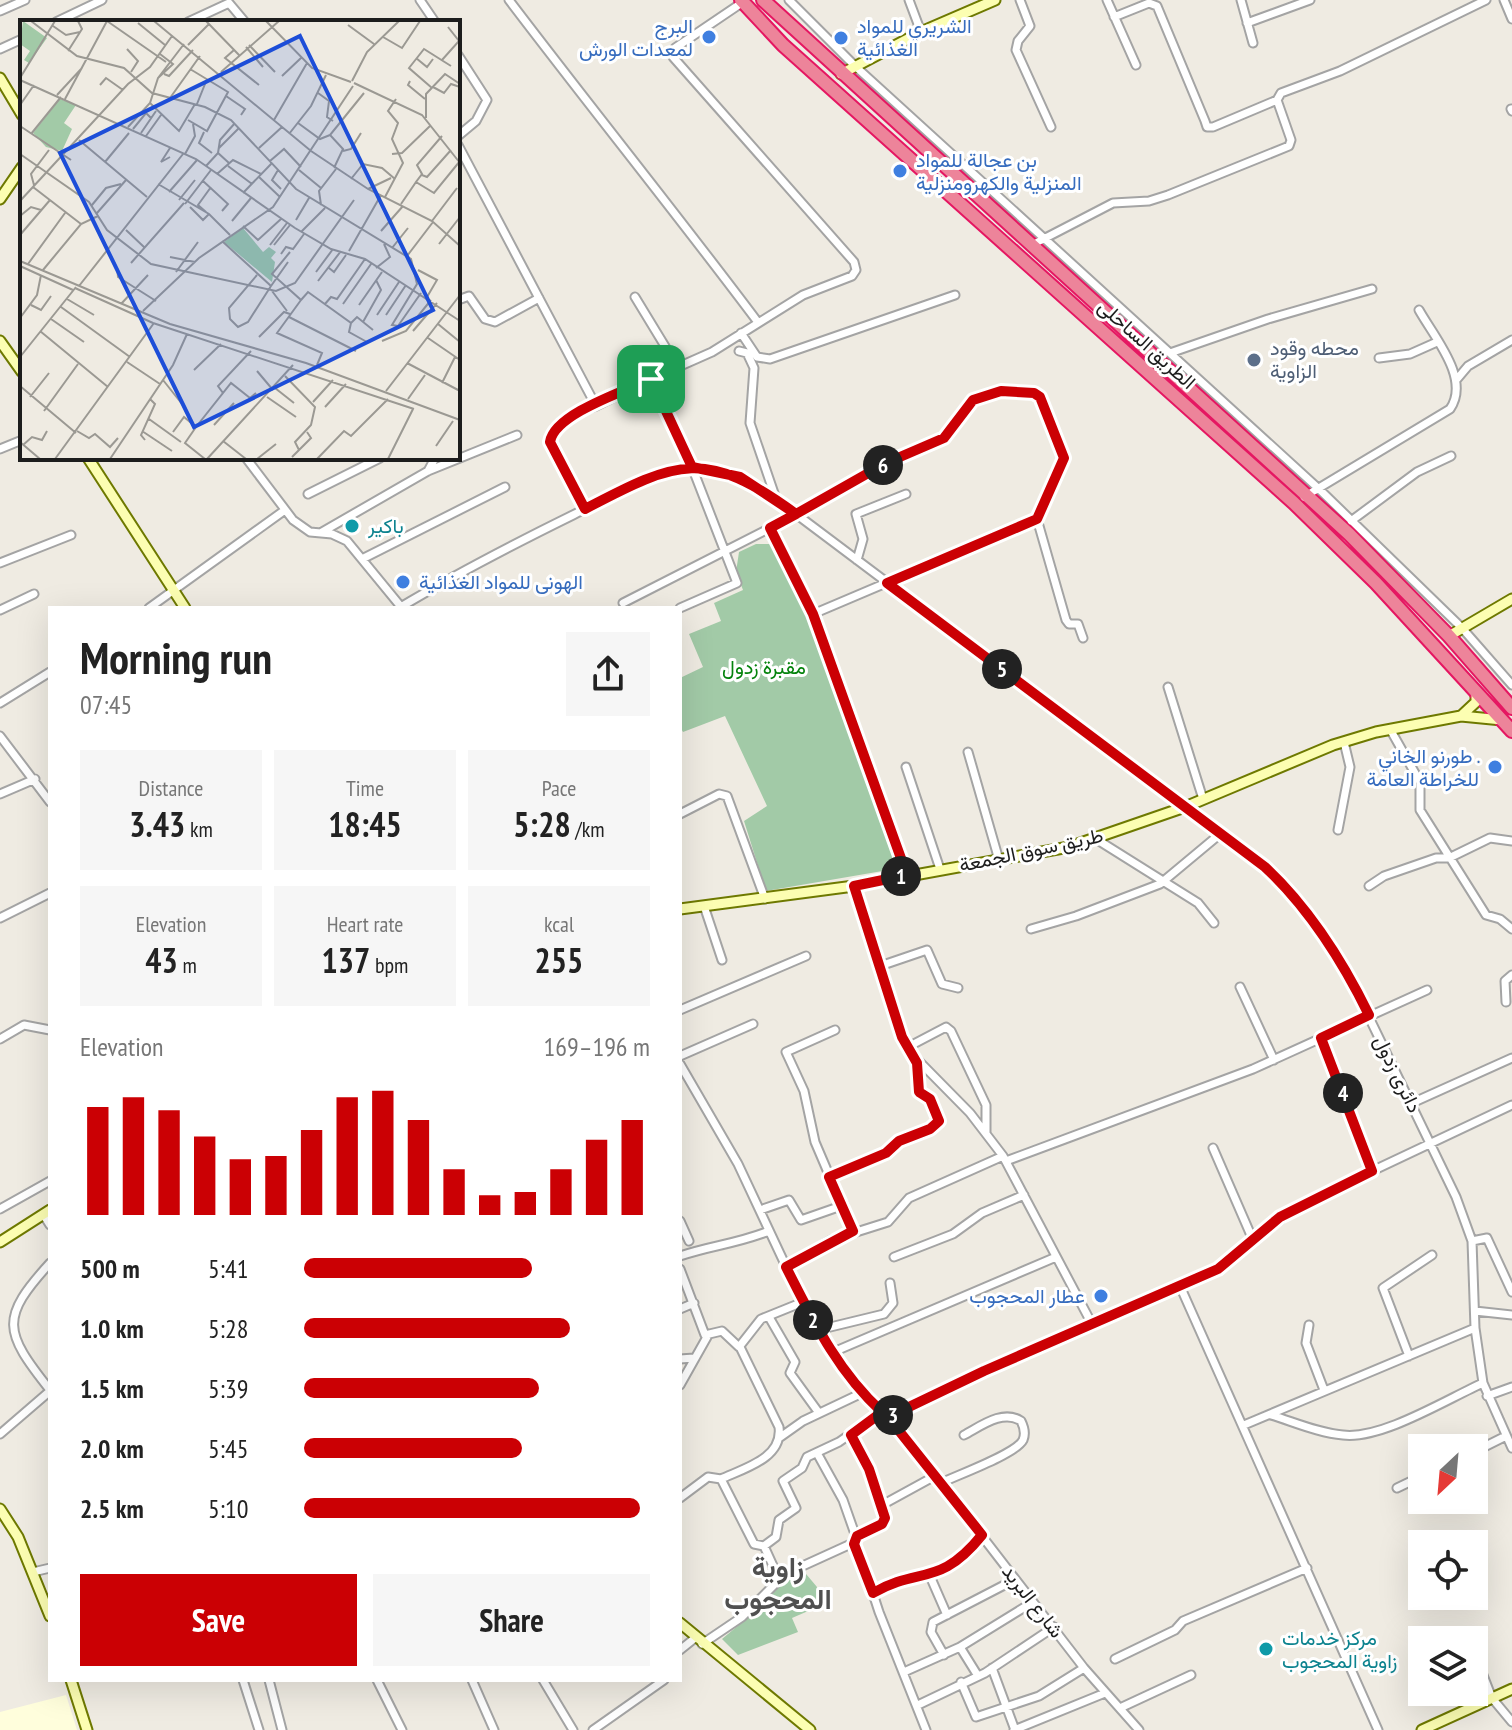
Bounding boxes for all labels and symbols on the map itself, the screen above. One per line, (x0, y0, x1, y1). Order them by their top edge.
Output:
place label: البرج لمعدات الورش (579, 13, 693, 62)
place label: الشريري للمواد الغذائية (857, 13, 972, 62)
inset map (20, 20, 460, 460)
marker: البرج لمعدات الورش (700, 28, 718, 46)
marker: الشريري للمواد الغذائية (832, 29, 850, 47)
place label: بن عجالة للمواد المنزلية والكهرومنزلية (916, 147, 1082, 196)
marker: بن عجالة للمواد المنزلية والكهرومنزلية (891, 162, 909, 180)
street label: الطريق الساحلى (1093, 293, 1201, 395)
place label: محطه وقود الزاوية (1270, 335, 1359, 384)
pin (617, 345, 685, 413)
marker: محطه وقود الزاوية (1245, 351, 1263, 369)
pin: 6 (863, 445, 903, 485)
place label: باكير (367, 513, 404, 539)
marker: باكير (343, 517, 361, 535)
place label: الهونى للمواد الغذائية (419, 569, 583, 595)
marker: الهونى للمواد الغذائية (394, 573, 412, 591)
pin: 5 (982, 649, 1022, 689)
park label: مقبرة زدول (722, 654, 806, 680)
place label: طورنو الخاني . للخراطة العامة (1366, 743, 1480, 792)
marker: طورنو الخاني . للخراطة العامة (1486, 758, 1504, 776)
street label: طريق سوق الجمعة (957, 822, 1105, 878)
pin: 1 (881, 856, 921, 896)
street label: دائرى زدول (1368, 1031, 1428, 1117)
pin: 4 (1323, 1073, 1363, 1113)
place label: عطار المحجوب (969, 1283, 1085, 1309)
marker: عطار المحجوب (1092, 1287, 1110, 1305)
pin: 2 (793, 1300, 833, 1340)
pin: 3 (873, 1395, 913, 1435)
north arrow (1408, 1434, 1488, 1514)
district label: زاوية المحجوب (724, 1548, 832, 1617)
street label: شارع البريد (995, 1559, 1070, 1644)
place label: مركز خدمات زاوية المحجوب (1282, 1625, 1397, 1674)
marker: مركز خدمات زاوية المحجوب (1257, 1640, 1275, 1658)

